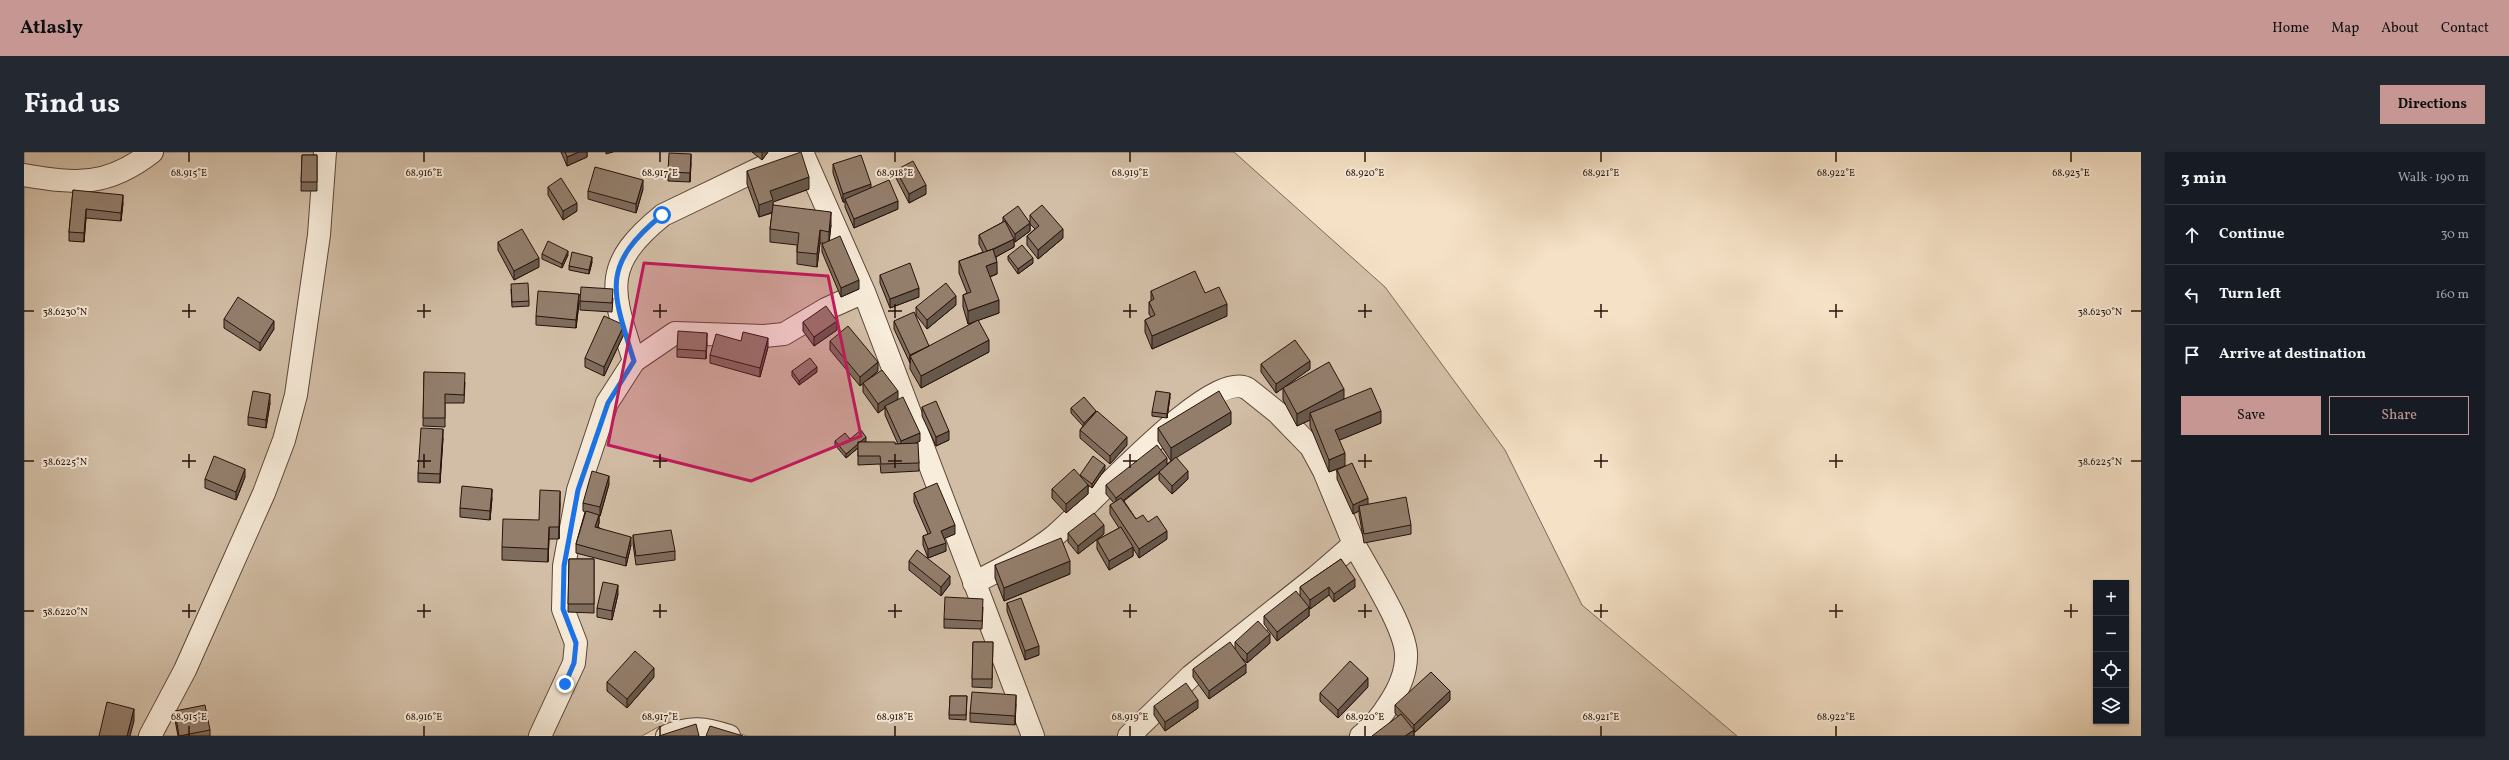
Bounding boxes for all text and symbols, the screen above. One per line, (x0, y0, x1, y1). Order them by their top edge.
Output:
text: Atlasly (20, 15, 83, 41)
text: Home (2272, 19, 2309, 38)
text: Map (2331, 19, 2359, 38)
text: About (2381, 19, 2419, 38)
text: Contact (2441, 19, 2489, 38)
text: Find us (24, 85, 120, 124)
button: Directions (2380, 85, 2485, 124)
text: 68.915°E (171, 166, 207, 180)
text: 68.916°E (406, 166, 442, 180)
text: 68.917°E (642, 166, 678, 180)
text: 68.918°E (877, 166, 913, 180)
text: 68.919°E (1112, 166, 1148, 180)
text: 68.920°E (1346, 166, 1384, 180)
text: 68.921°E (1583, 166, 1619, 180)
text: 68.922°E (1817, 166, 1855, 180)
text: 68.923°E (2052, 166, 2090, 180)
text: 3 min (2181, 167, 2227, 190)
text: Walk · 190 m (2398, 169, 2469, 187)
route start (653, 206, 671, 224)
icon: ahead (2181, 224, 2203, 246)
text: Continue (2219, 224, 2284, 245)
text: 30 m (2441, 226, 2469, 244)
icon: left (2181, 284, 2203, 306)
text: Turn left (2219, 284, 2281, 305)
text: 160 m (2435, 286, 2469, 304)
text: 38.6230°N (43, 305, 88, 319)
text: 38.6230°N (2078, 305, 2123, 319)
icon: arrive (2181, 344, 2203, 366)
text: Arrive at destination (2219, 344, 2366, 365)
button: Save (2181, 396, 2321, 435)
button: Share (2329, 396, 2469, 435)
text: 38.6225°N (43, 455, 88, 469)
text: 38.6225°N (2078, 455, 2123, 469)
map controls (2093, 580, 2129, 724)
button: + (2093, 580, 2129, 616)
text: 38.6220°N (42, 605, 88, 619)
button: − (2093, 616, 2129, 652)
button: locate (2093, 652, 2129, 688)
route end (556, 675, 574, 693)
button: layers (2093, 688, 2129, 724)
text: 68.915°E (171, 710, 207, 724)
text: 68.916°E (406, 710, 442, 724)
text: 68.917°E (642, 710, 678, 724)
text: 68.918°E (877, 710, 913, 724)
text: 68.919°E (1112, 710, 1148, 724)
text: 68.920°E (1346, 710, 1384, 724)
text: 68.921°E (1583, 710, 1619, 724)
text: 68.922°E (1817, 710, 1855, 724)

